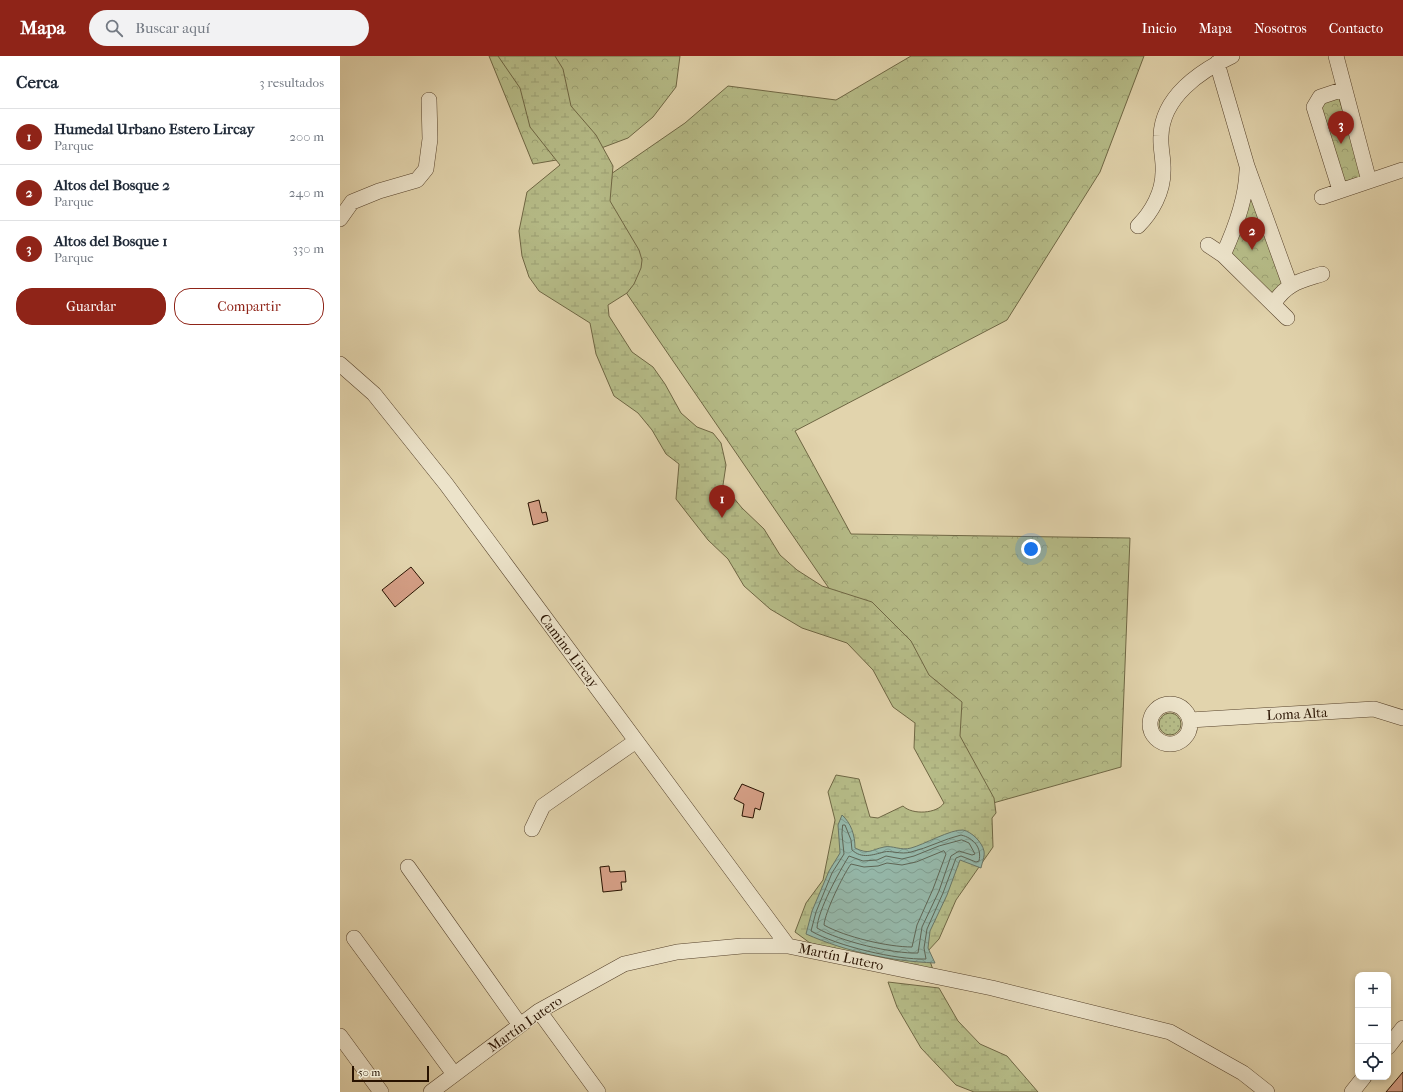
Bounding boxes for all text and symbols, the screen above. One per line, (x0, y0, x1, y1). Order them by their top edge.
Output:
search box (89, 10, 369, 46)
text: Mapa (20, 17, 65, 39)
icon: search (103, 17, 125, 39)
text: Buscar aquí (135, 19, 210, 37)
text: Inicio (1142, 20, 1177, 37)
text: Mapa (1199, 20, 1232, 37)
text: Nosotros (1254, 20, 1307, 37)
text: Contacto (1329, 20, 1383, 37)
text: Cerca (16, 72, 58, 92)
text: 3 resultados (259, 75, 324, 90)
pin: 3 (1328, 111, 1354, 144)
text: Humedal Urbano Estero Lircay (54, 120, 254, 138)
text: 1 (27, 129, 31, 144)
text: 200 m (289, 129, 324, 144)
text: Parque (54, 138, 94, 153)
text: Altos del Bosque 2 (54, 176, 170, 194)
text: 2 (26, 185, 32, 200)
text: 240 m (289, 185, 324, 200)
text: Parque (54, 194, 94, 209)
pin: 2 (1239, 217, 1265, 250)
text: Altos del Bosque 1 (54, 232, 167, 250)
text: 3 (26, 241, 32, 256)
text: 330 m (293, 241, 324, 256)
text: Parque (54, 250, 94, 265)
button: Guardar (16, 288, 166, 325)
button: Compartir (174, 288, 324, 325)
pin: 1 (709, 485, 735, 518)
your location (1021, 539, 1041, 559)
street label: Camino Lircay (536, 611, 603, 692)
street label: Loma Alta (1266, 704, 1328, 724)
street label: Martín Lutero (797, 940, 885, 974)
map controls (1355, 972, 1391, 1080)
button: + (1355, 972, 1391, 1008)
street label: Martín Lutero (485, 992, 565, 1056)
button: − (1355, 1008, 1391, 1044)
button: locate (1355, 1044, 1391, 1080)
scale bar (352, 1064, 429, 1083)
text: 50 m (358, 1066, 380, 1079)

